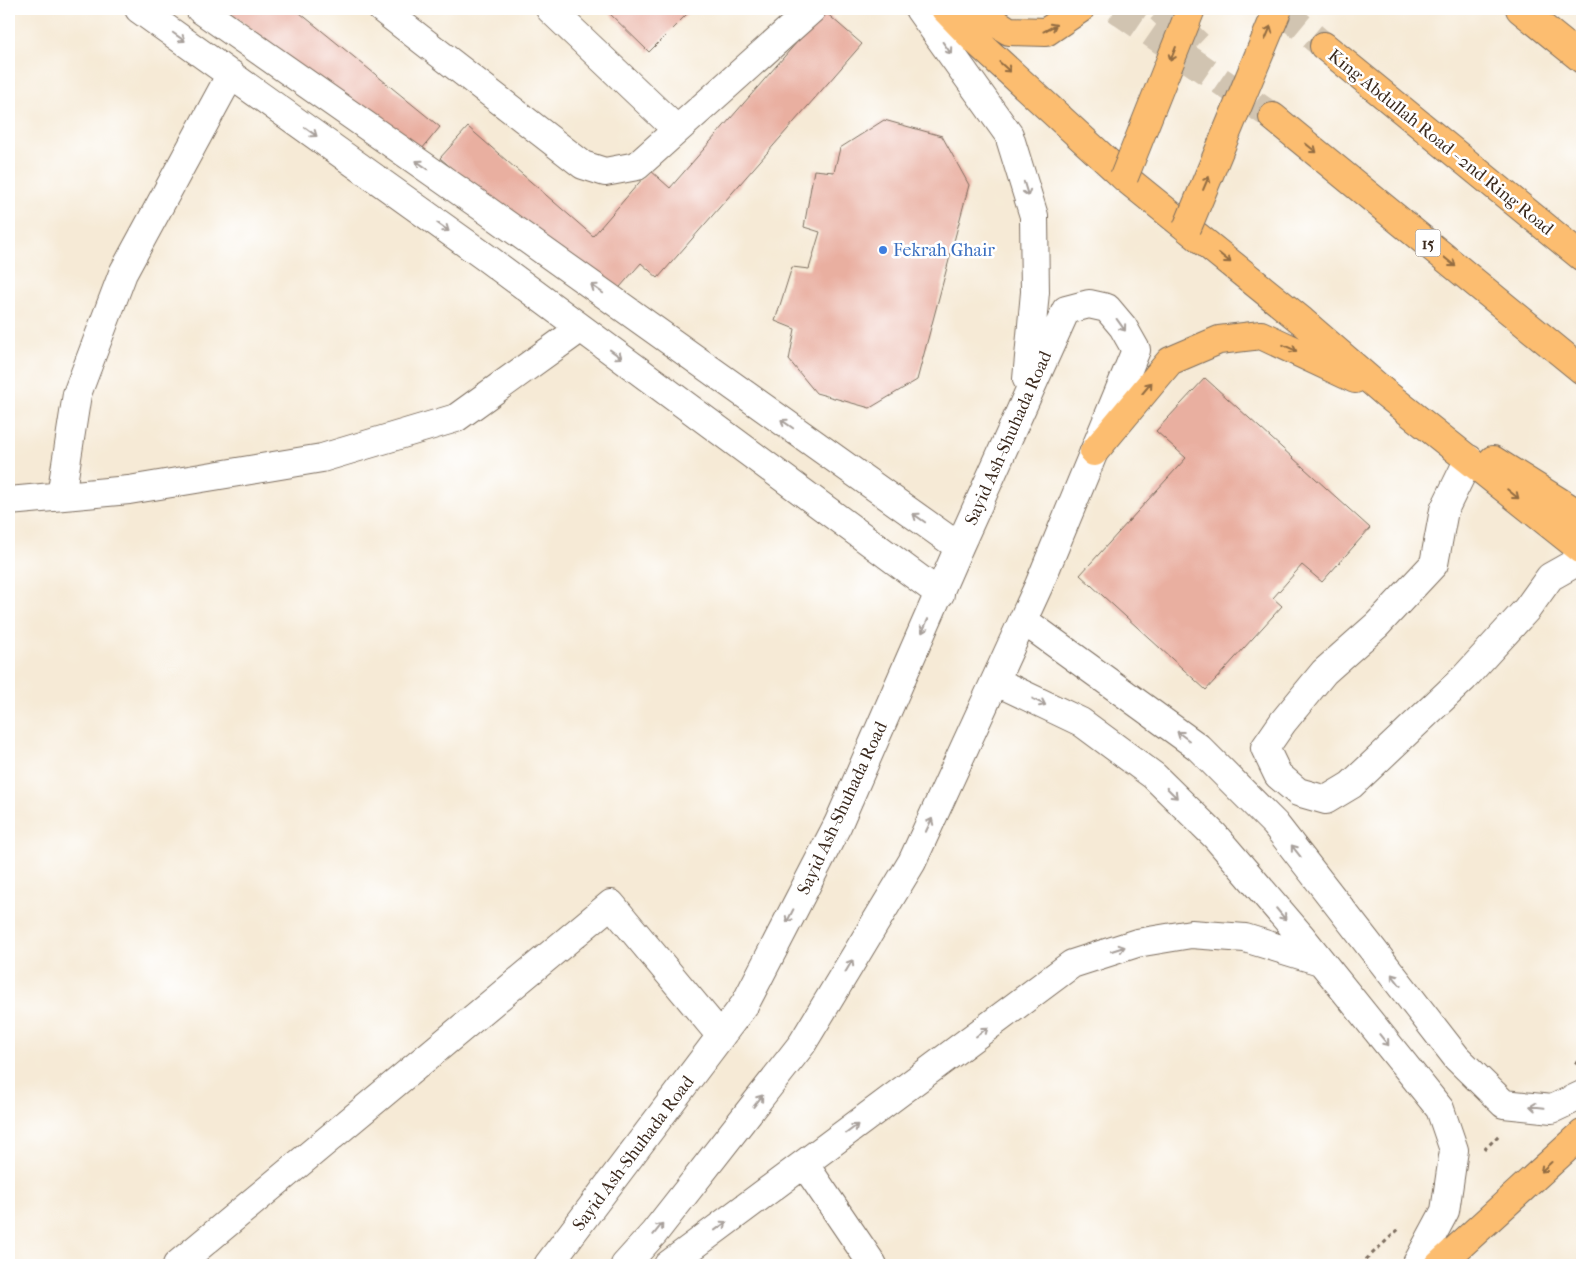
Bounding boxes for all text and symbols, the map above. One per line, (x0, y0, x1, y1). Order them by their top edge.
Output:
one-way arrow (1043, 23, 1058, 33)
one-way arrow (1264, 26, 1274, 41)
one-way arrow (172, 32, 186, 42)
one-way arrow (942, 41, 952, 55)
street label: King Abdullah Road - 2nd Ring Road (1324, 45, 1558, 240)
one-way arrow (1168, 46, 1177, 61)
one-way arrow (998, 61, 1011, 73)
one-way arrow (304, 127, 318, 137)
one-way arrow (1304, 142, 1317, 153)
one-way arrow (415, 160, 429, 170)
one-way arrow (1201, 176, 1211, 191)
one-way arrow (1021, 180, 1031, 196)
one-way arrow (436, 222, 450, 232)
road number: 15 (1416, 230, 1440, 256)
place label: Fekrah Ghair (893, 240, 995, 261)
marker: Fekrah Ghair (877, 244, 889, 256)
one-way arrow (1218, 253, 1231, 264)
one-way arrow (1444, 256, 1457, 267)
one-way arrow (591, 284, 605, 294)
one-way arrow (1116, 318, 1126, 332)
one-way arrow (1282, 343, 1297, 353)
street label: Sayid Ash-Shuhada Road (961, 348, 1056, 529)
one-way arrow (609, 349, 623, 359)
one-way arrow (1142, 382, 1153, 395)
one-way arrow (780, 419, 794, 429)
one-way arrow (1506, 489, 1519, 500)
one-way arrow (912, 513, 926, 523)
one-way arrow (920, 618, 930, 633)
one-way arrow (1031, 698, 1046, 707)
street label: Sayid Ash-Shuhada Road (793, 718, 892, 898)
one-way arrow (1176, 731, 1190, 741)
one-way arrow (1166, 787, 1178, 800)
one-way arrow (924, 818, 934, 833)
one-way arrow (1291, 845, 1302, 858)
one-way arrow (1275, 907, 1287, 920)
one-way arrow (785, 908, 794, 923)
one-way arrow (1110, 944, 1125, 953)
one-way arrow (844, 960, 854, 974)
one-way arrow (1391, 973, 1401, 987)
one-way arrow (975, 1026, 988, 1037)
one-way arrow (1378, 1033, 1389, 1046)
street label: Sayid Ash-Shuhada Road (568, 1072, 699, 1235)
one-way arrow (752, 1095, 763, 1108)
one-way arrow (1529, 1102, 1545, 1112)
one-way arrow (845, 1124, 858, 1135)
one-way arrow (1540, 1161, 1553, 1173)
one-way arrow (714, 1221, 728, 1231)
one-way arrow (652, 1222, 663, 1235)

